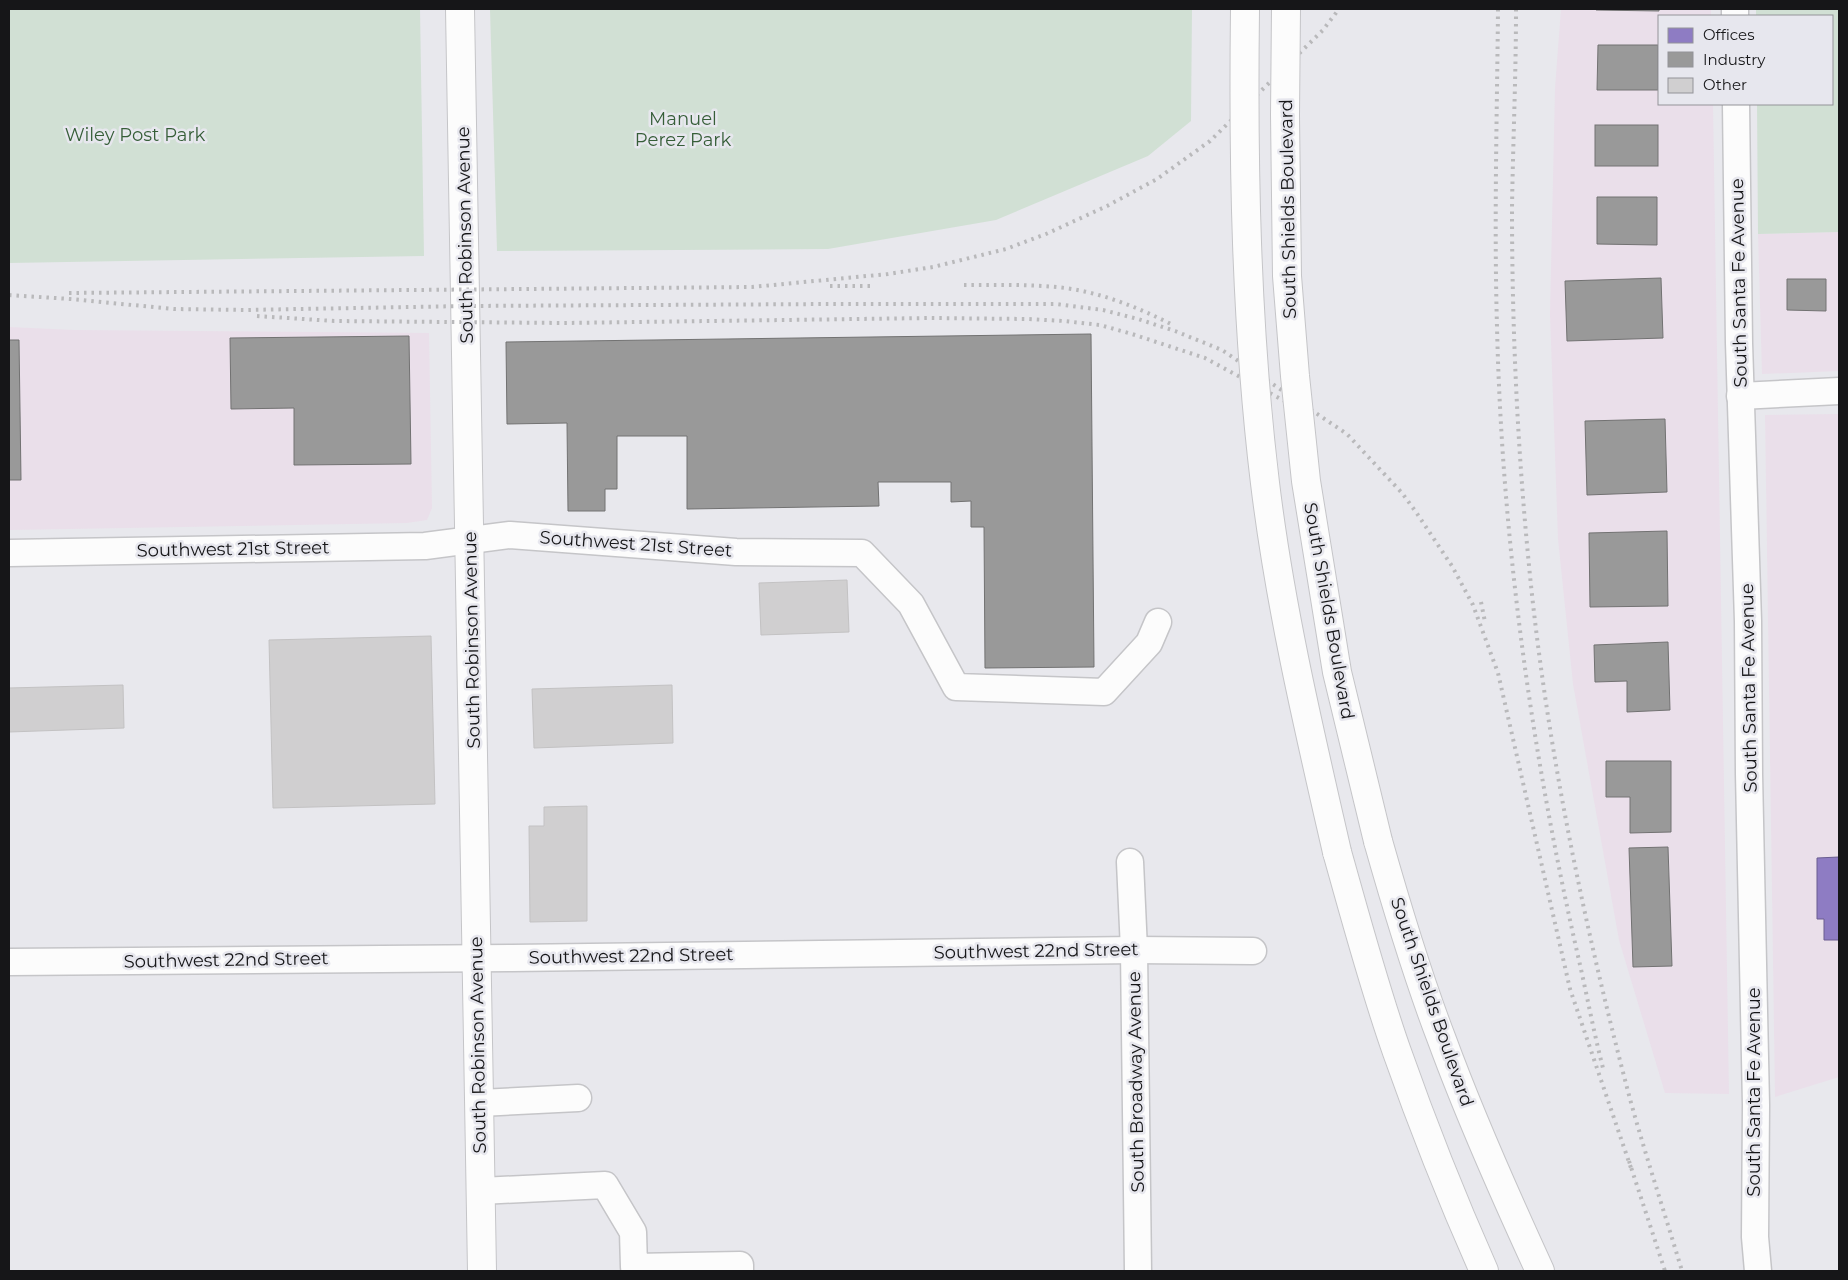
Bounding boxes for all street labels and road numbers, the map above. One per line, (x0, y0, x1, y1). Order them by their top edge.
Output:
street label: South Shields Boulevard (1275, 99, 1301, 319)
street label: South Robinson Avenue (452, 126, 478, 344)
street label: South Santa Fe Avenue (1726, 178, 1752, 388)
street label: South Shields Boulevard (1299, 501, 1359, 721)
street label: Southwest 21st Street (539, 526, 733, 562)
street label: South Robinson Avenue (459, 531, 485, 749)
street label: Southwest 21st Street (136, 536, 330, 562)
street label: South Santa Fe Avenue (1736, 583, 1762, 793)
street label: South Shields Boulevard (1386, 894, 1478, 1110)
street label: South Robinson Avenue (465, 936, 491, 1154)
street label: Southwest 22nd Street (933, 938, 1139, 964)
street label: Southwest 22nd Street (528, 943, 734, 969)
street label: Southwest 22nd Street (123, 947, 329, 973)
street label: South Broadway Avenue (1123, 971, 1149, 1193)
street label: South Santa Fe Avenue (1743, 987, 1765, 1197)

